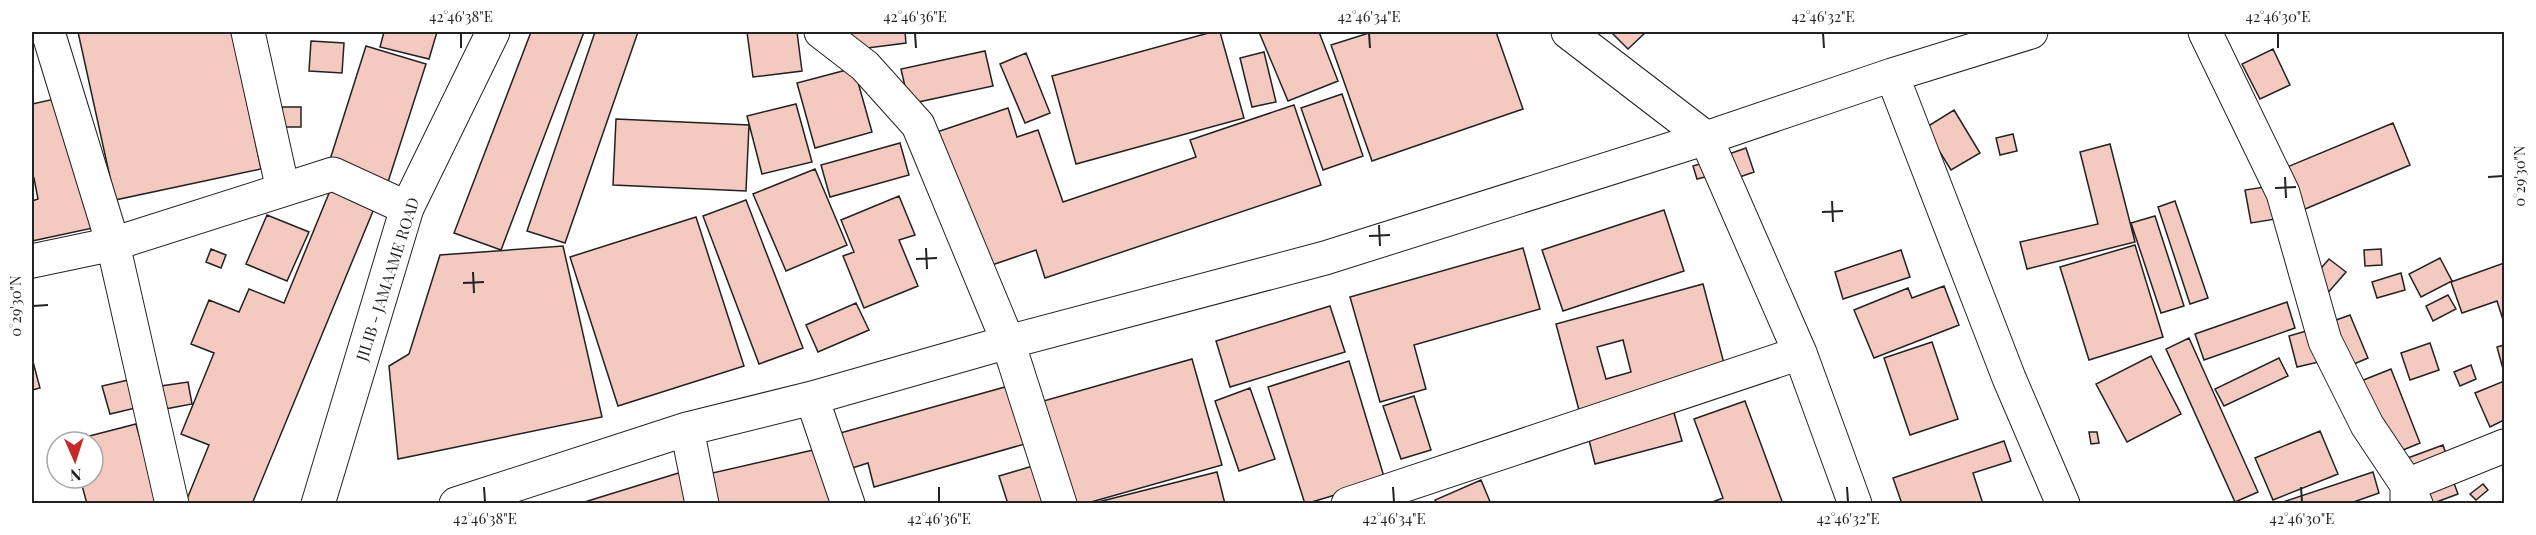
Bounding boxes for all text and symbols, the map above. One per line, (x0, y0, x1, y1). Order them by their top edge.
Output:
text: 42°46'38"E (429, 6, 493, 26)
text: 42°46'36"E (883, 6, 947, 26)
text: 42°46'34"E (1337, 6, 1401, 26)
text: 42°46'32"E (1791, 6, 1855, 26)
text: 42°46'30"E (2246, 6, 2310, 26)
text: 0°29'30"N (2509, 145, 2529, 207)
street label: JILIB - JAMAAME ROAD (350, 194, 423, 364)
text: 0°29'30"N (5, 275, 25, 337)
north arrow (45, 430, 105, 490)
text: N (69, 465, 82, 486)
text: 42°46'38"E (453, 508, 517, 528)
text: 42°46'36"E (907, 508, 971, 528)
text: 42°46'34"E (1362, 508, 1426, 528)
text: 42°46'32"E (1816, 508, 1880, 528)
text: 42°46'30"E (2270, 508, 2334, 528)

